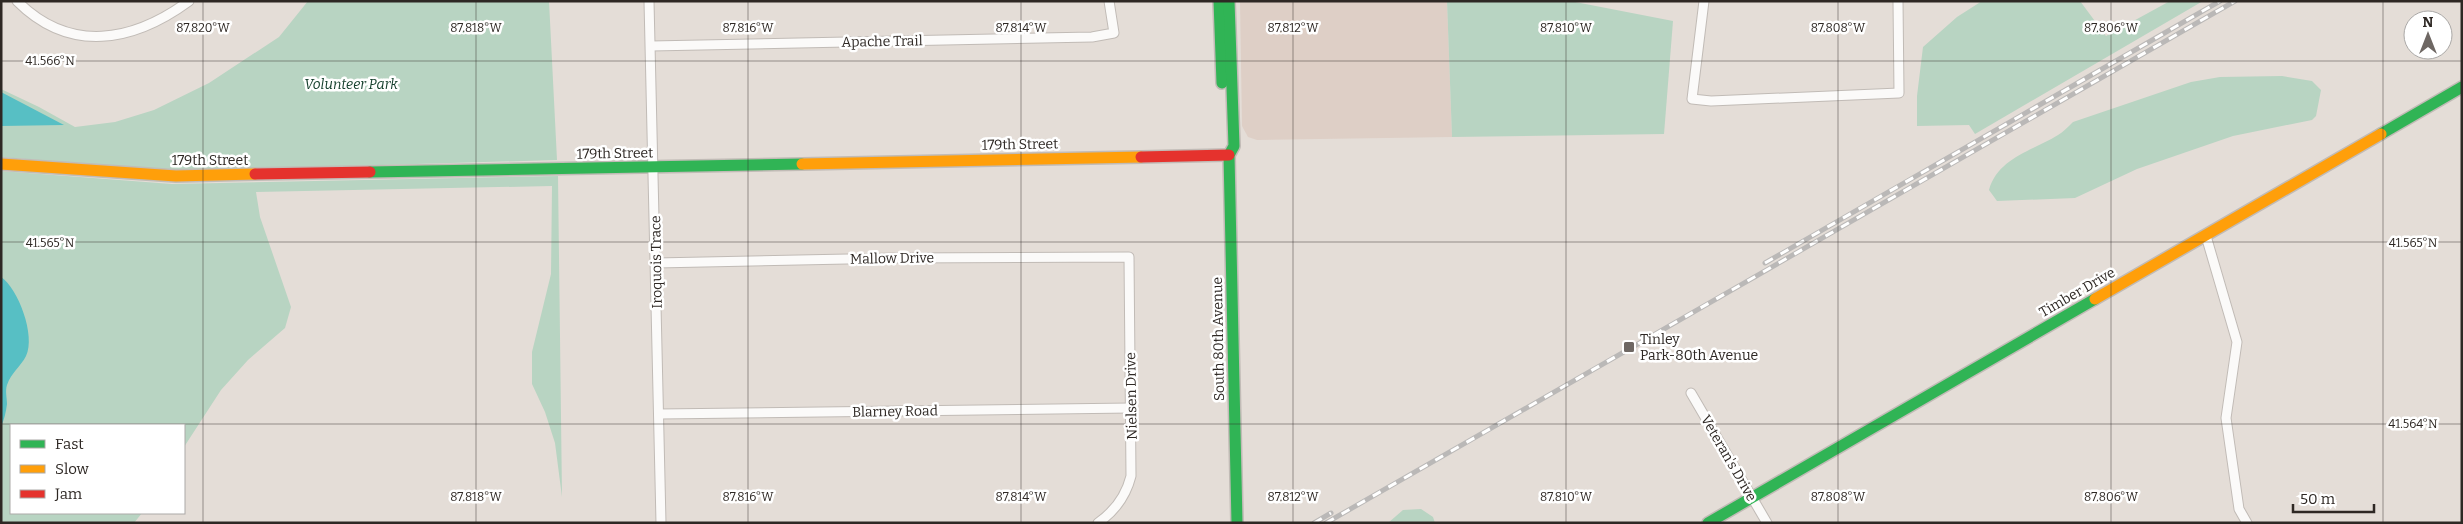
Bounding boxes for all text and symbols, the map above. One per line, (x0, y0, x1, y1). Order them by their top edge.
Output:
north arrow (2403, 10, 2453, 60)
text: N (2423, 14, 2434, 31)
text: 87.820°W (176, 21, 231, 35)
text: 87.818°W (450, 21, 503, 35)
text: 87.816°W (722, 21, 774, 35)
text: 87.814°W (996, 21, 1047, 35)
text: 87.812°W (1267, 21, 1319, 35)
text: 87.810°W (1540, 21, 1593, 35)
text: 87.808°W (1811, 21, 1866, 35)
text: 87.806°W (2084, 21, 2139, 35)
street label: Apache Trail (841, 32, 923, 51)
text: 41.566°N (25, 54, 75, 68)
park label: Volunteer Park (304, 76, 398, 93)
street label: 179th Street (982, 135, 1058, 154)
street label: 179th Street (577, 144, 653, 163)
street label: 179th Street (172, 152, 248, 169)
street label: Iroquois Trace (647, 215, 666, 309)
text: 41.565°N (26, 236, 75, 250)
text: 41.565°N (2389, 236, 2438, 250)
street label: Mallow Drive (850, 249, 934, 268)
street label: Timber Drive (2036, 264, 2118, 321)
street label: South 80th Avenue (1209, 277, 1228, 401)
place label: Tinley Park-80th Avenue (1640, 331, 1758, 364)
marker: Tinley Park-80th Avenue (1622, 340, 1636, 354)
street label: Nielsen Drive (1122, 352, 1141, 440)
street label: Blarney Road (852, 402, 938, 421)
street label: Veteran's Drive (1697, 412, 1760, 504)
text: 41.564°N (2388, 417, 2438, 431)
legend (10, 424, 185, 514)
text: Fast (55, 435, 84, 453)
text: Slow (55, 460, 90, 478)
scale bar (2293, 482, 2374, 514)
text: Jam (54, 485, 83, 503)
text: 87.818°W (450, 490, 503, 504)
text: 87.816°W (722, 490, 774, 504)
text: 87.814°W (996, 490, 1047, 504)
text: 87.812°W (1267, 490, 1319, 504)
text: 87.810°W (1540, 490, 1593, 504)
text: 87.808°W (1811, 490, 1866, 504)
text: 87.806°W (2084, 490, 2139, 504)
text: 50 m (2300, 490, 2336, 508)

